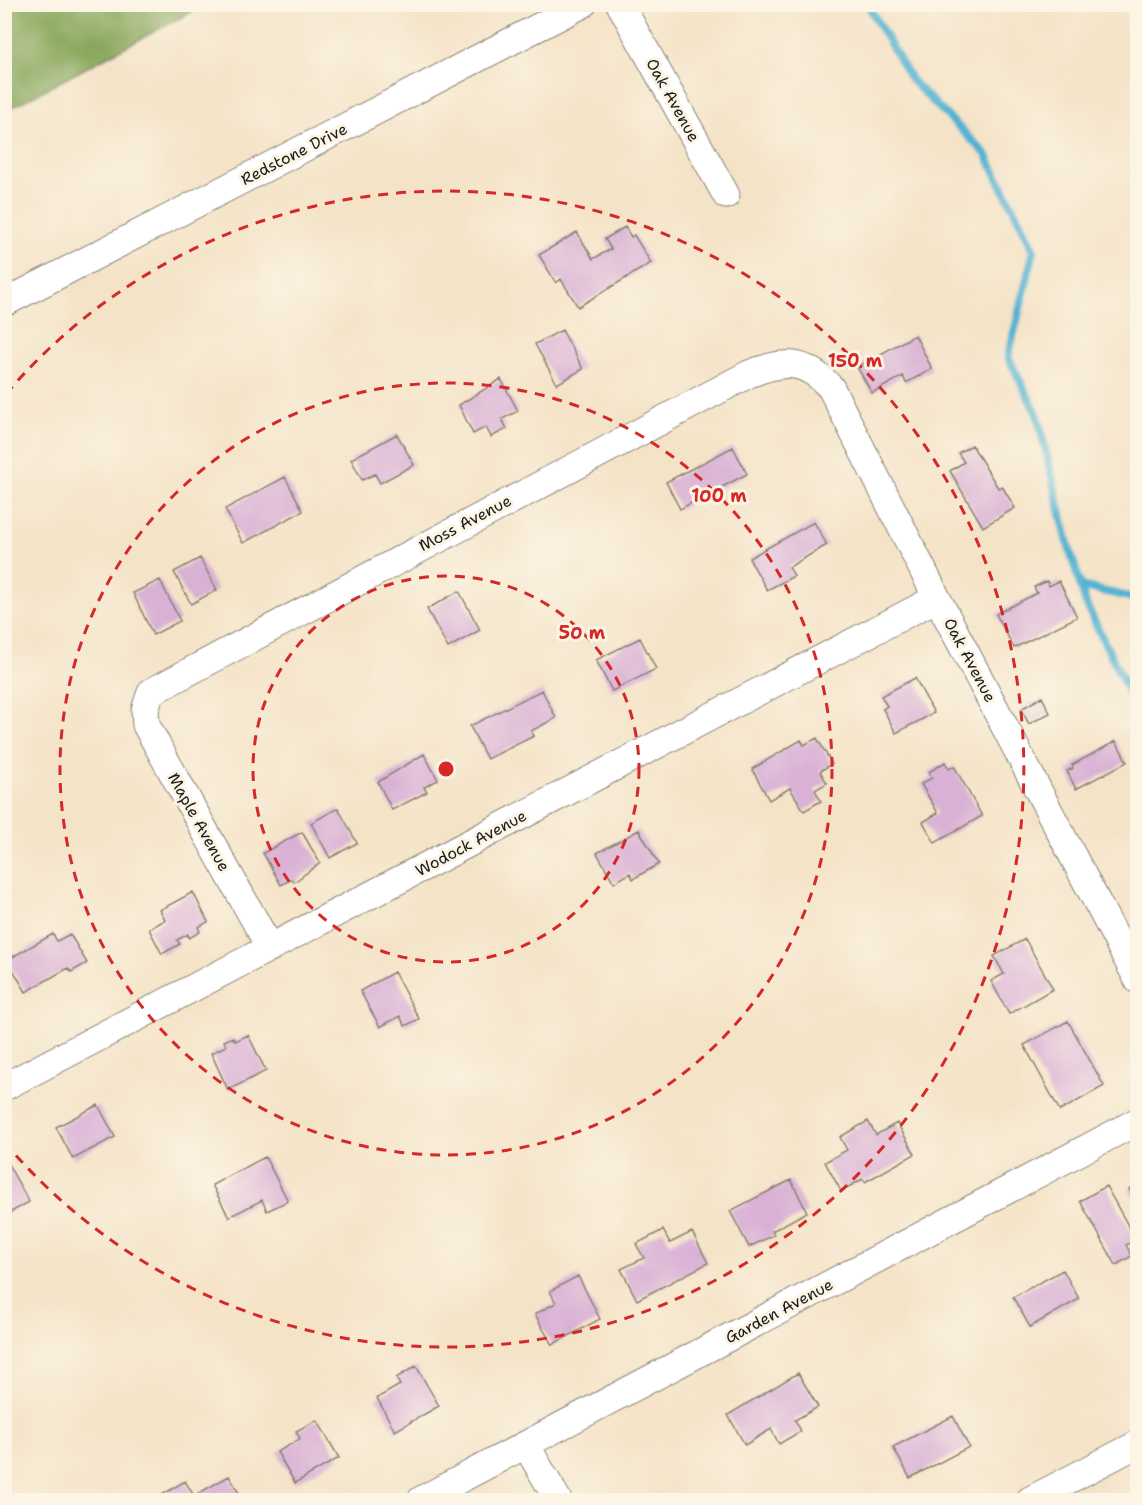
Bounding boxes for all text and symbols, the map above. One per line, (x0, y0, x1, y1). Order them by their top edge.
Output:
street label: Oak Avenue (641, 54, 705, 146)
street label: Redstone Drive (237, 118, 351, 190)
text: 150 m (828, 349, 883, 373)
text: 100 m (691, 484, 747, 508)
street label: Moss Avenue (415, 490, 515, 556)
street label: Oak Avenue (939, 614, 1001, 706)
text: 50 m (559, 621, 606, 645)
centre of rings (436, 759, 456, 779)
street label: Maple Avenue (163, 769, 235, 875)
street label: Wodock Avenue (412, 805, 530, 881)
street label: Garden Avenue (721, 1274, 837, 1348)

